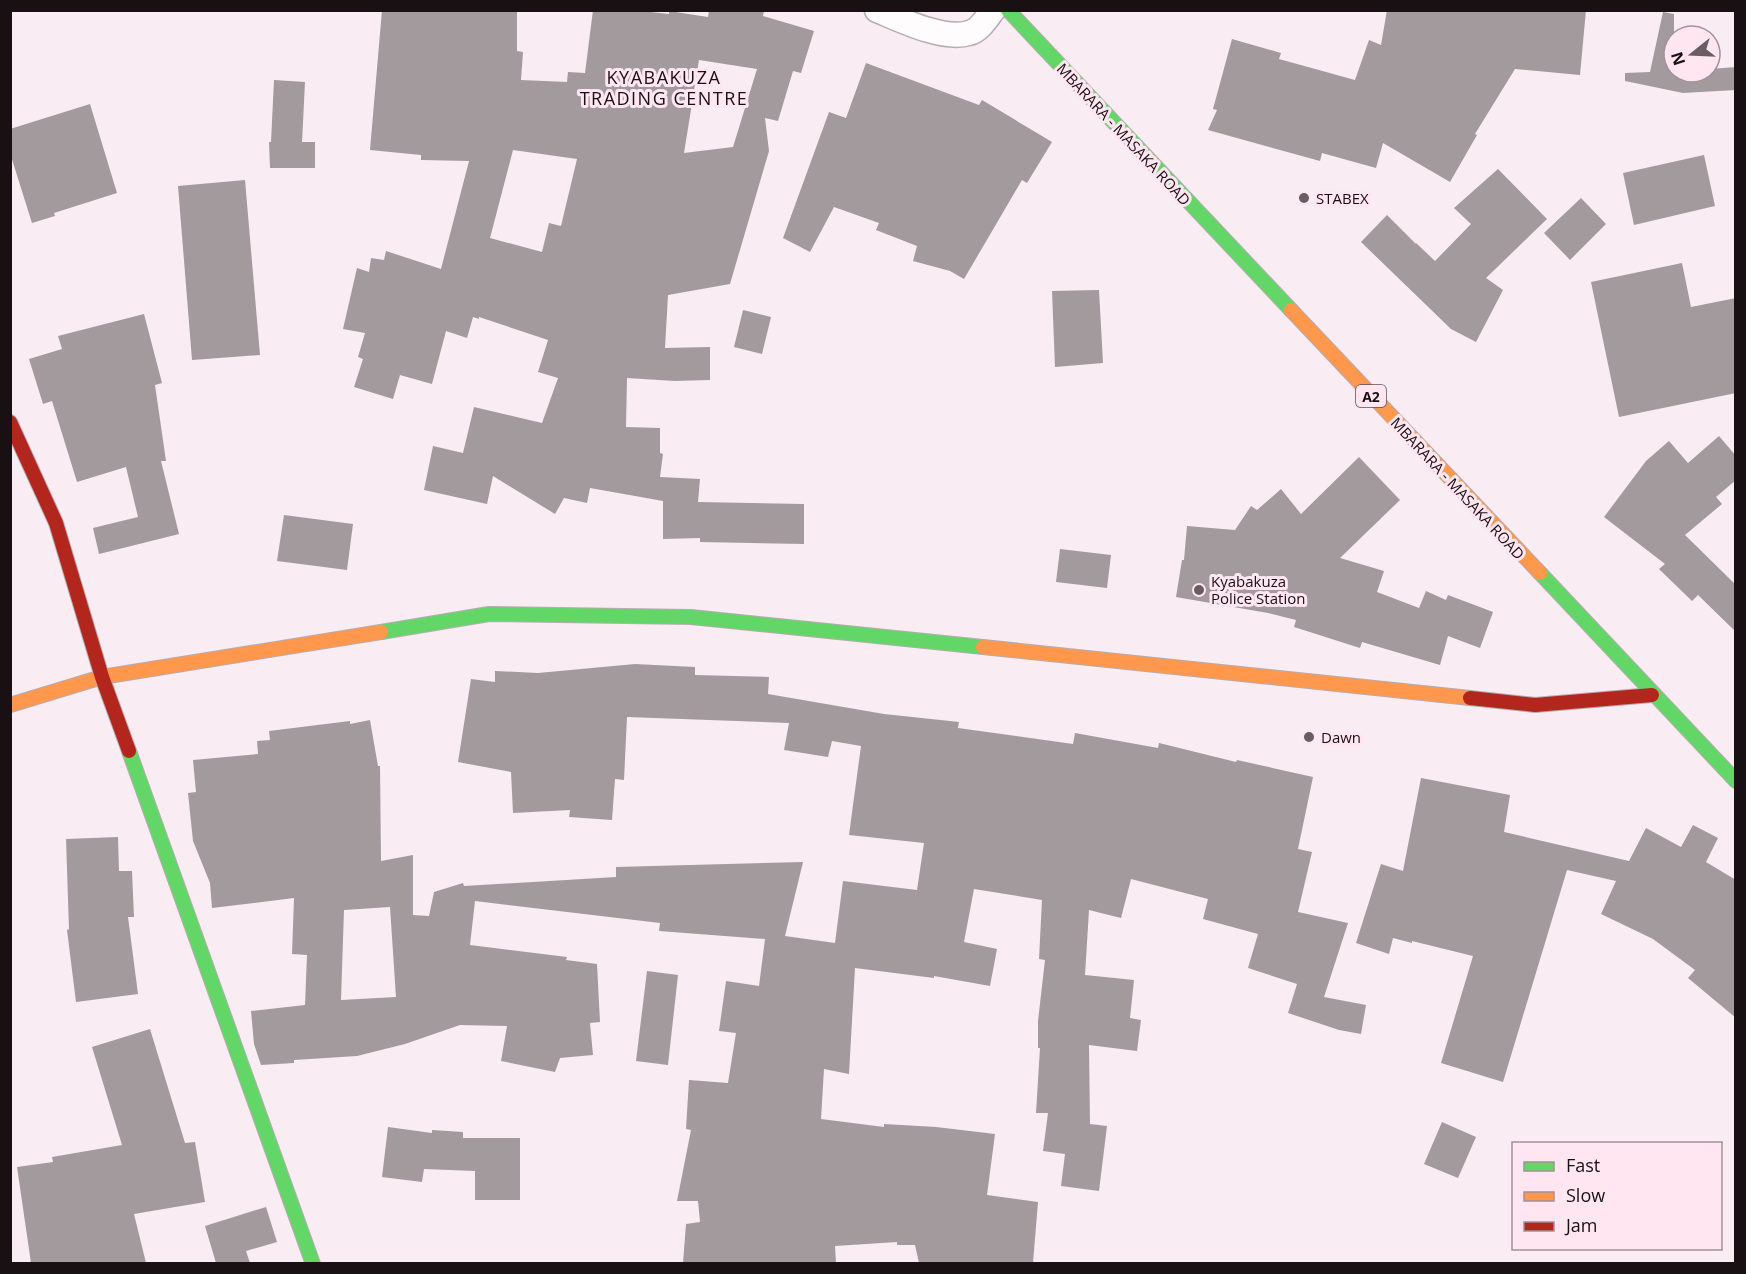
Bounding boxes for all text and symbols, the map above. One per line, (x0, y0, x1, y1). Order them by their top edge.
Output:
north arrow (1662, 24, 1722, 84)
text: N (1665, 49, 1690, 68)
street label: MBARARA - MASAKA ROAD (1053, 59, 1195, 209)
district label: KYABAKUZA TRADING CENTRE (580, 65, 748, 110)
place label: STABEX (1316, 188, 1369, 208)
marker: STABEX (1297, 191, 1311, 205)
road number: A2 (1356, 385, 1386, 407)
street label: MBARARA - MASAKA ROAD (1387, 413, 1529, 563)
place label: Kyabakuza Police Station (1211, 571, 1305, 608)
marker: Kyabakuza Police Station (1192, 583, 1206, 597)
place label: Dawn (1321, 727, 1361, 747)
marker: Dawn (1302, 730, 1316, 744)
legend (1512, 1142, 1722, 1250)
text: Fast (1566, 1153, 1600, 1177)
text: Slow (1566, 1183, 1605, 1207)
text: Jam (1564, 1213, 1598, 1237)

